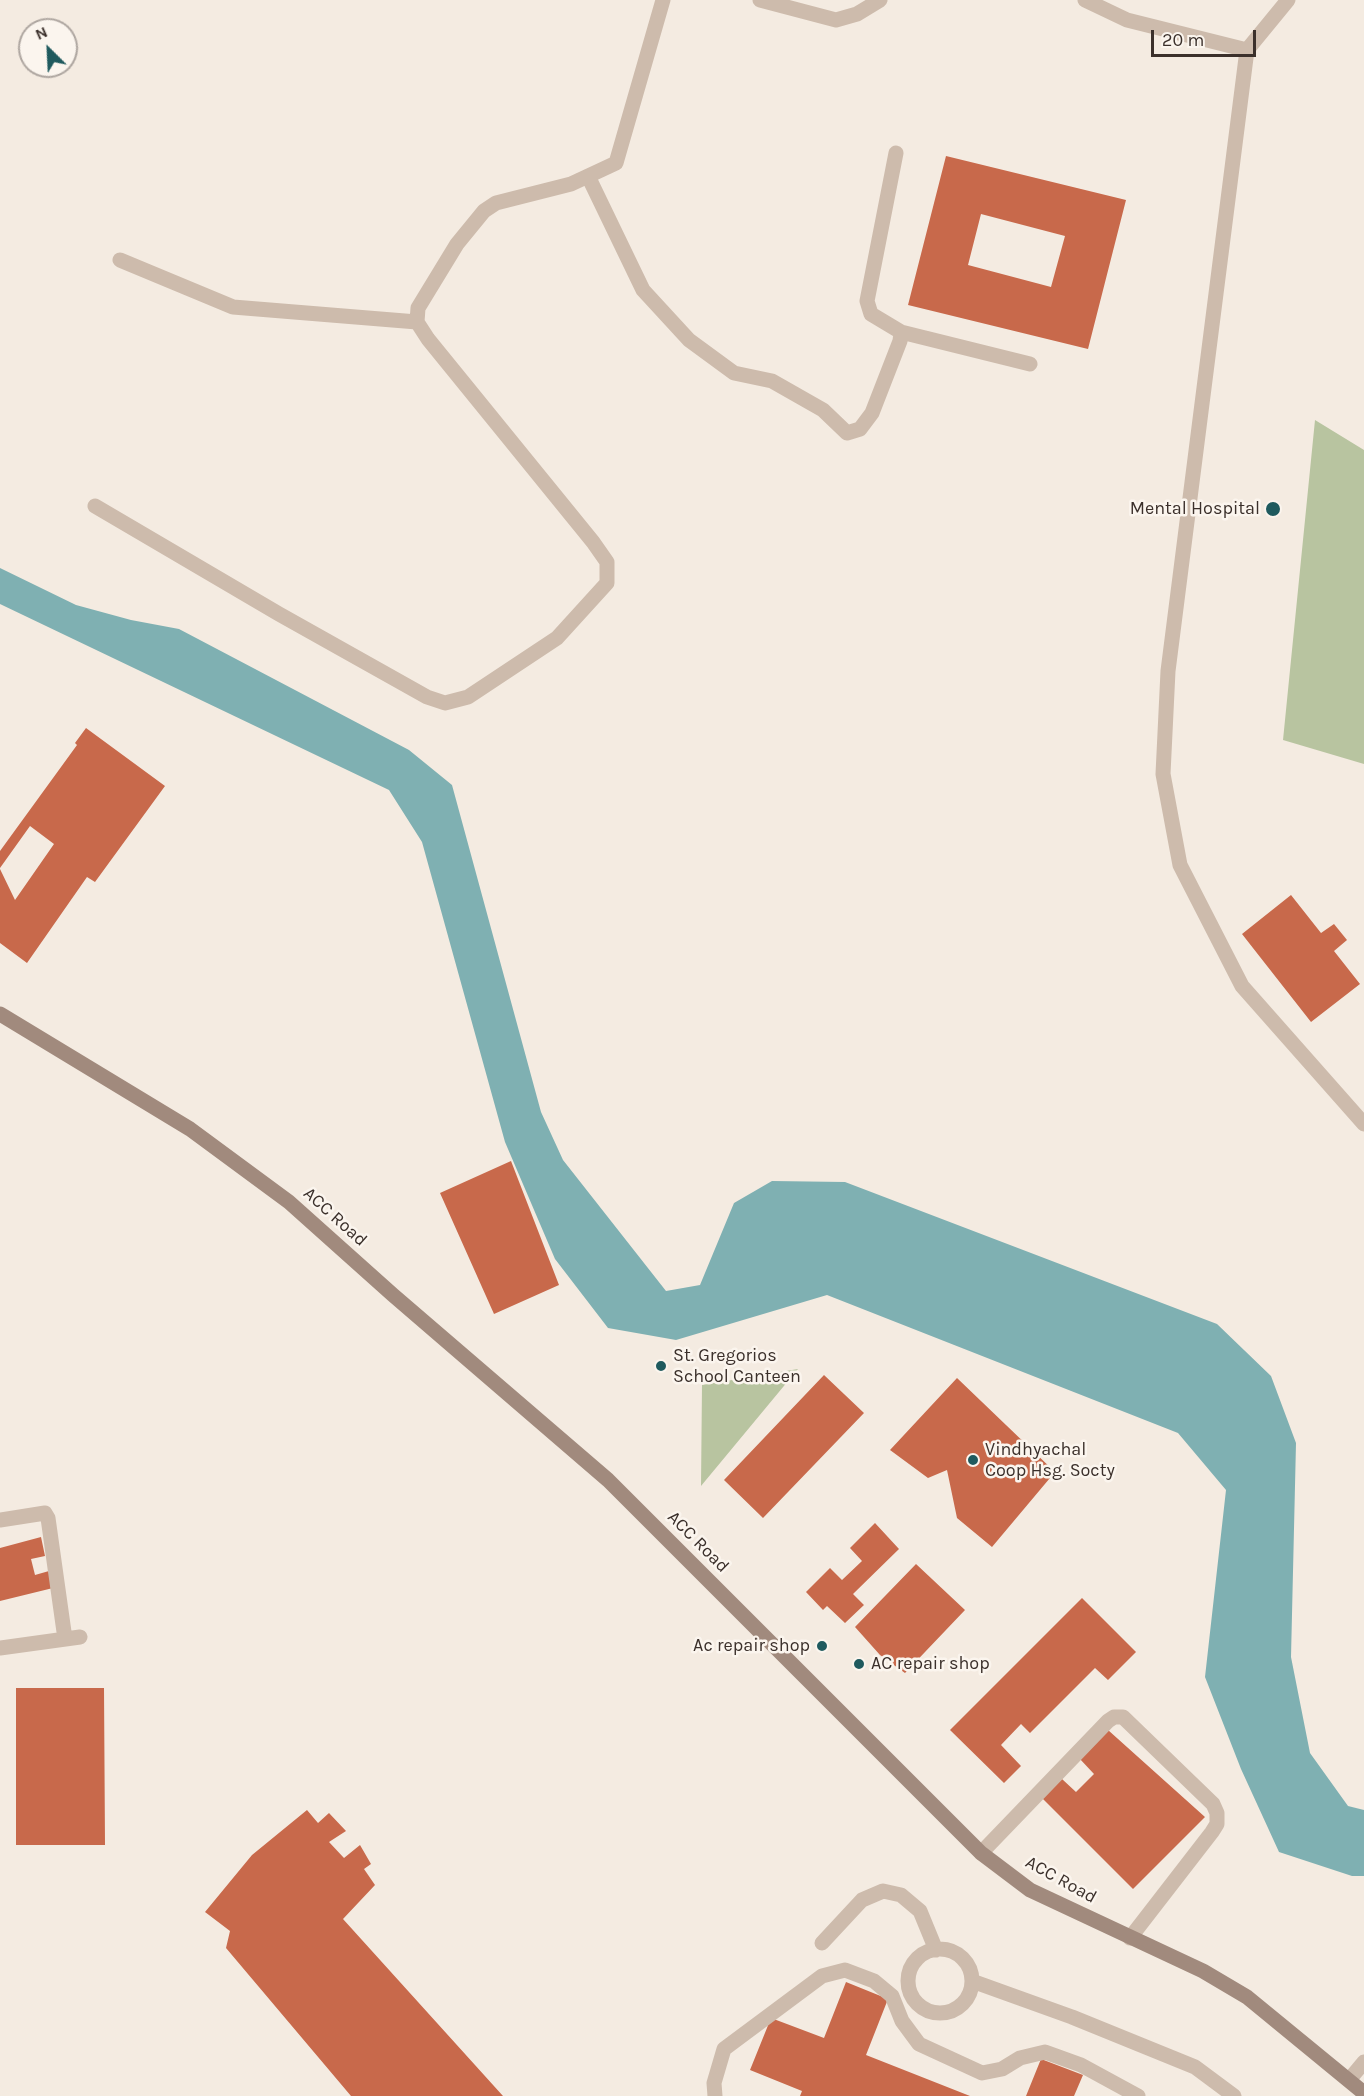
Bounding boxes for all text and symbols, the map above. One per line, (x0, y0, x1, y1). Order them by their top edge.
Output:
north arrow (18, 18, 78, 78)
scale bar (1154, 18, 1259, 56)
text: N (32, 22, 50, 44)
text: 20 m (1162, 29, 1204, 51)
place label: Mental Hospital (1130, 498, 1260, 520)
marker: Mental Hospital (1264, 500, 1282, 518)
street label: ACC Road (299, 1183, 371, 1251)
place label: St. Gregorios School Canteen (673, 1345, 801, 1388)
marker: St. Gregorios School Canteen (654, 1359, 668, 1373)
place label: Vindhyachal Coop Hsg. Socty (985, 1439, 1115, 1482)
marker: Vindhyachal Coop Hsg. Socty (966, 1453, 980, 1467)
street label: ACC Road (663, 1507, 733, 1577)
place label: Ac repair shop (693, 1635, 810, 1657)
marker: Ac repair shop (815, 1639, 829, 1653)
place label: AC repair shop (871, 1653, 990, 1675)
marker: AC repair shop (852, 1657, 866, 1671)
street label: ACC Road (1022, 1852, 1100, 1908)

